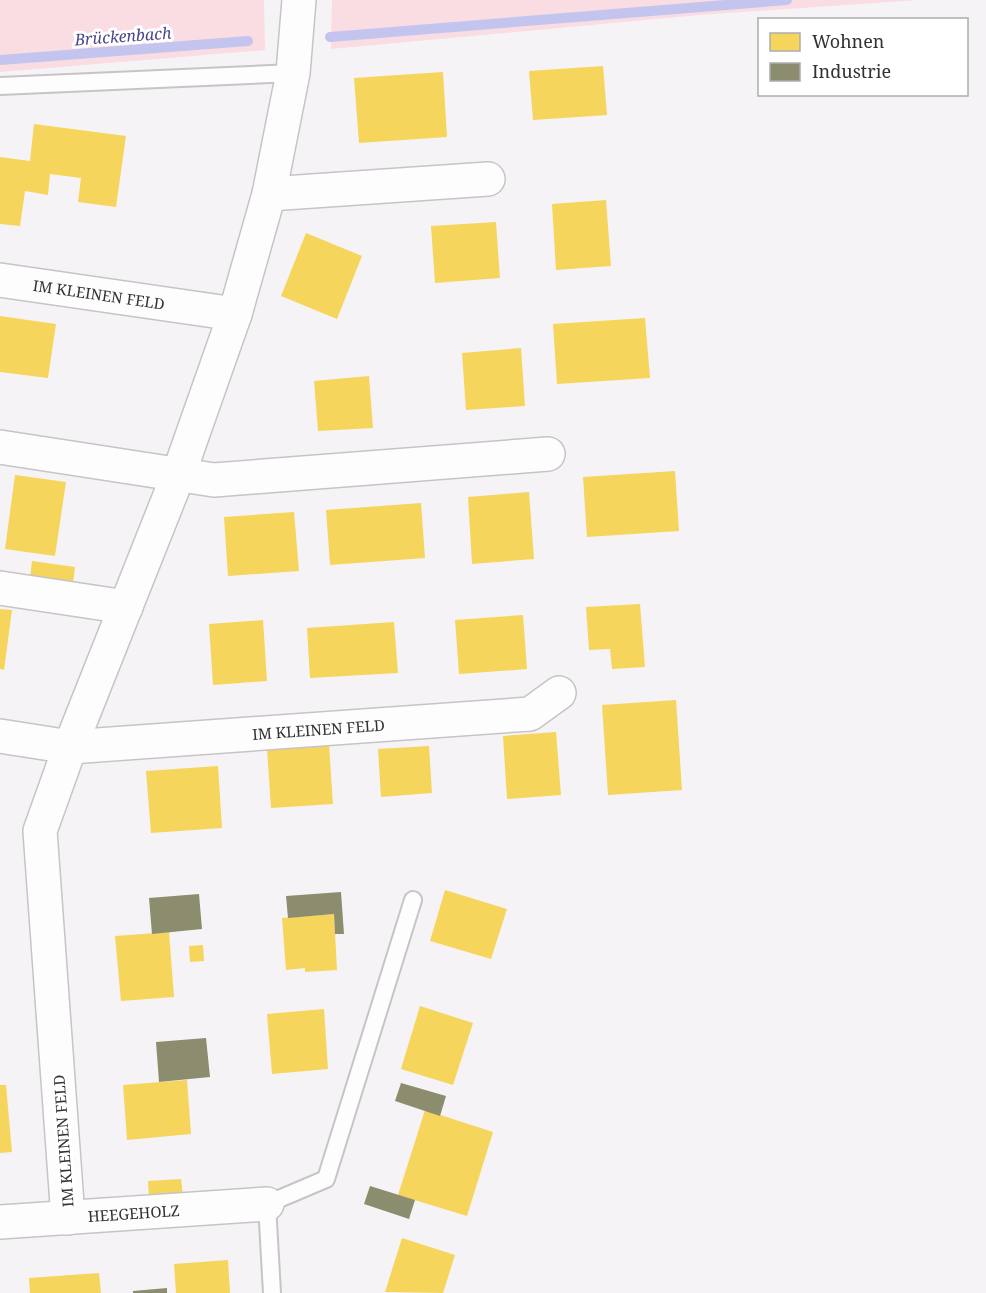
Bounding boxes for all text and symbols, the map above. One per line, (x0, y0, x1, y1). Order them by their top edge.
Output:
legend (758, 18, 968, 96)
water label: Brückenbach (73, 22, 173, 50)
text: Wohnen (812, 29, 885, 53)
text: Industrie (812, 59, 891, 83)
street label: IM KLEINEN FELD (32, 275, 166, 314)
street label: IM KLEINEN FELD (252, 714, 386, 744)
street label: IM KLEINEN FELD (48, 1074, 78, 1208)
street label: HEEGEHOLZ (87, 1200, 180, 1226)

